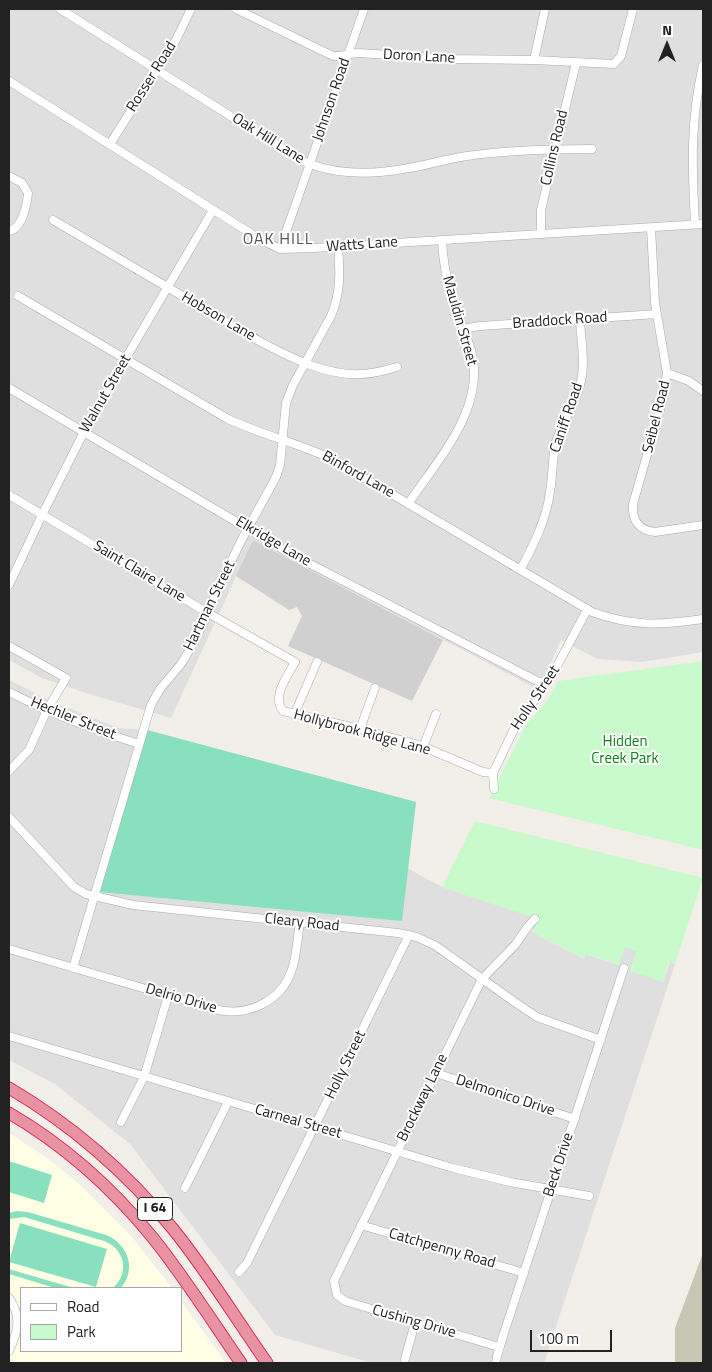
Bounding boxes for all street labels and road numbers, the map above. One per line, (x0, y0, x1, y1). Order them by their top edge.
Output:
street label: Rosser Road (123, 39, 181, 115)
street label: Doron Lane (382, 46, 456, 68)
street label: Johnson Road (309, 56, 355, 144)
street label: Collins Road (538, 108, 572, 188)
street label: Oak Hill Lane (229, 110, 307, 168)
street label: Watts Lane (326, 234, 398, 256)
street label: Mauldin Street (438, 274, 480, 368)
street label: Hobson Lane (178, 289, 258, 345)
street label: Braddock Road (512, 309, 608, 333)
street label: Walnut Street (76, 352, 136, 436)
street label: Seibel Road (639, 379, 675, 455)
street label: Caniff Road (547, 381, 587, 455)
street label: Binford Lane (319, 448, 397, 502)
street label: Elkridge Lane (232, 513, 314, 571)
street label: Saint Claire Lane (90, 537, 188, 607)
street label: Hartman Street (180, 558, 240, 654)
street label: Holly Street (508, 662, 564, 734)
street label: Hechler Street (28, 694, 118, 744)
street label: Hollybrook Ridge Lane (292, 706, 432, 760)
street label: Cleary Road (264, 910, 340, 936)
street label: Delrio Drive (143, 980, 219, 1018)
street label: Holly Street (322, 1028, 370, 1102)
street label: Brockway Lane (394, 1051, 452, 1145)
street label: Delmonico Drive (453, 1072, 557, 1120)
street label: Carneal Street (253, 1101, 343, 1143)
street label: Beck Drive (540, 1131, 578, 1199)
road number: I 64 (138, 1198, 172, 1220)
street label: Catchpenny Road (387, 1225, 497, 1273)
street label: Cushing Drive (370, 1301, 458, 1343)

